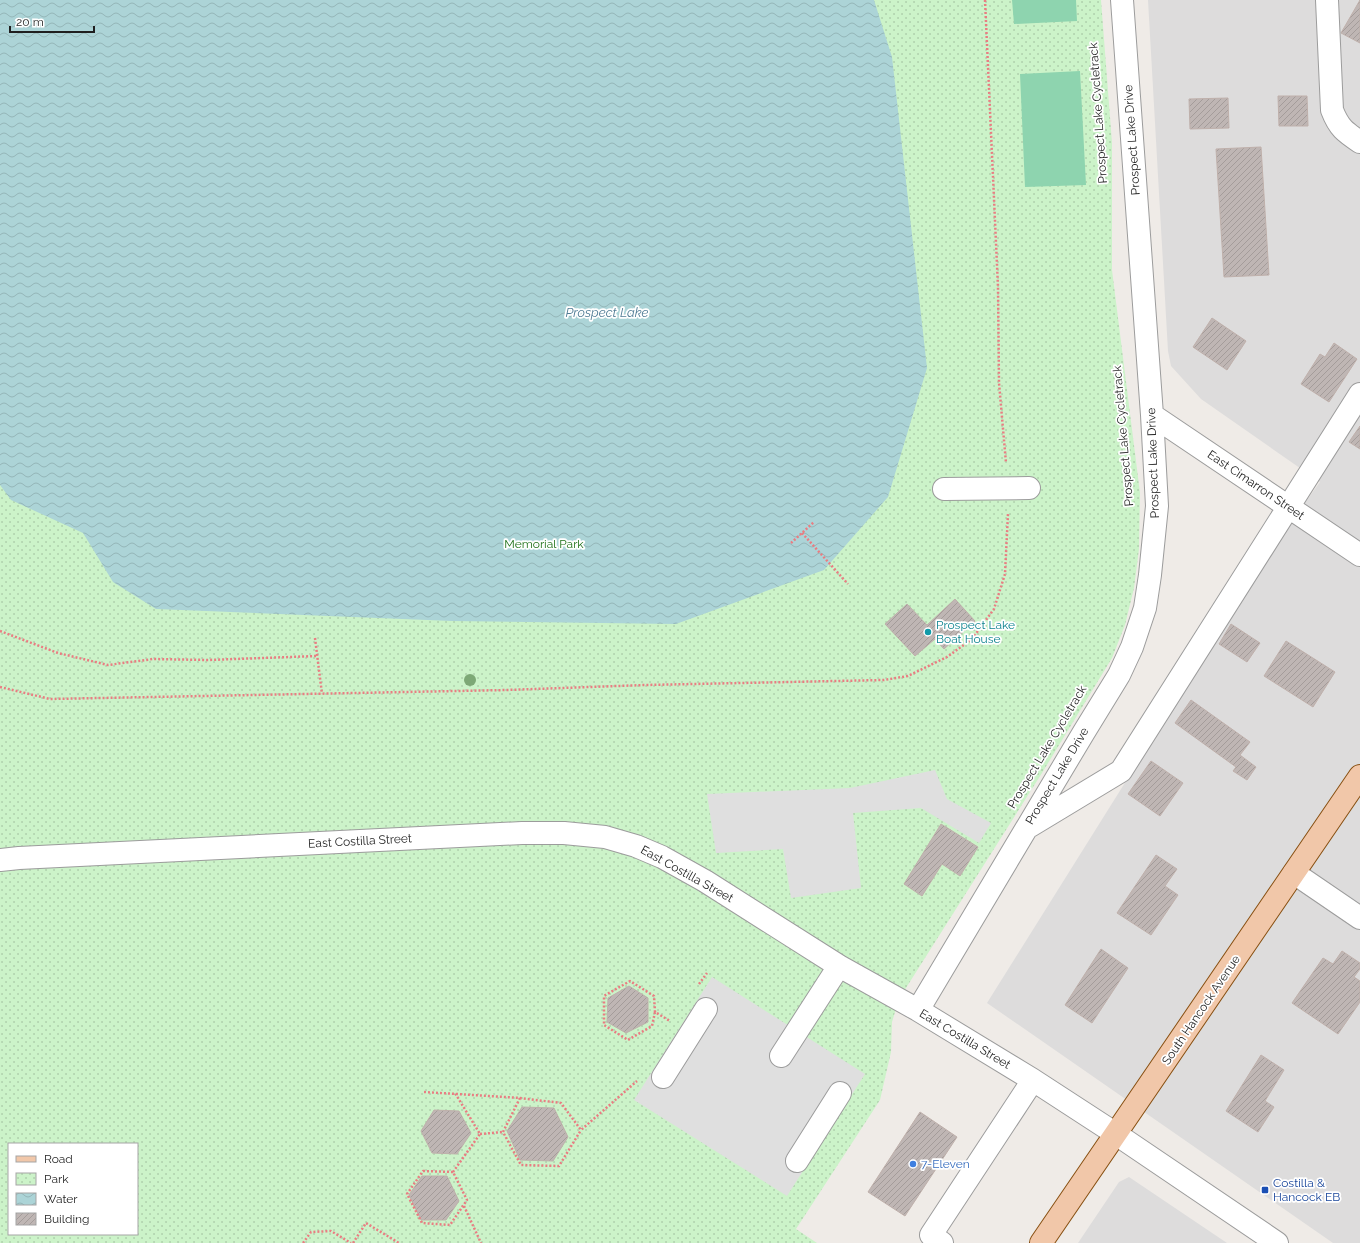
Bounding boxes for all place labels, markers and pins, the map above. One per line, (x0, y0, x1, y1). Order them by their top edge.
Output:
place label: Prospect Lake Boat House (936, 618, 1015, 646)
marker: Prospect Lake Boat House (923, 627, 933, 637)
place label: 7-Eleven (921, 1157, 970, 1171)
marker: 7-Eleven (908, 1159, 918, 1169)
place label: Costilla & Hancock EB (1273, 1176, 1340, 1204)
marker: Costilla & Hancock EB (1260, 1185, 1270, 1195)

